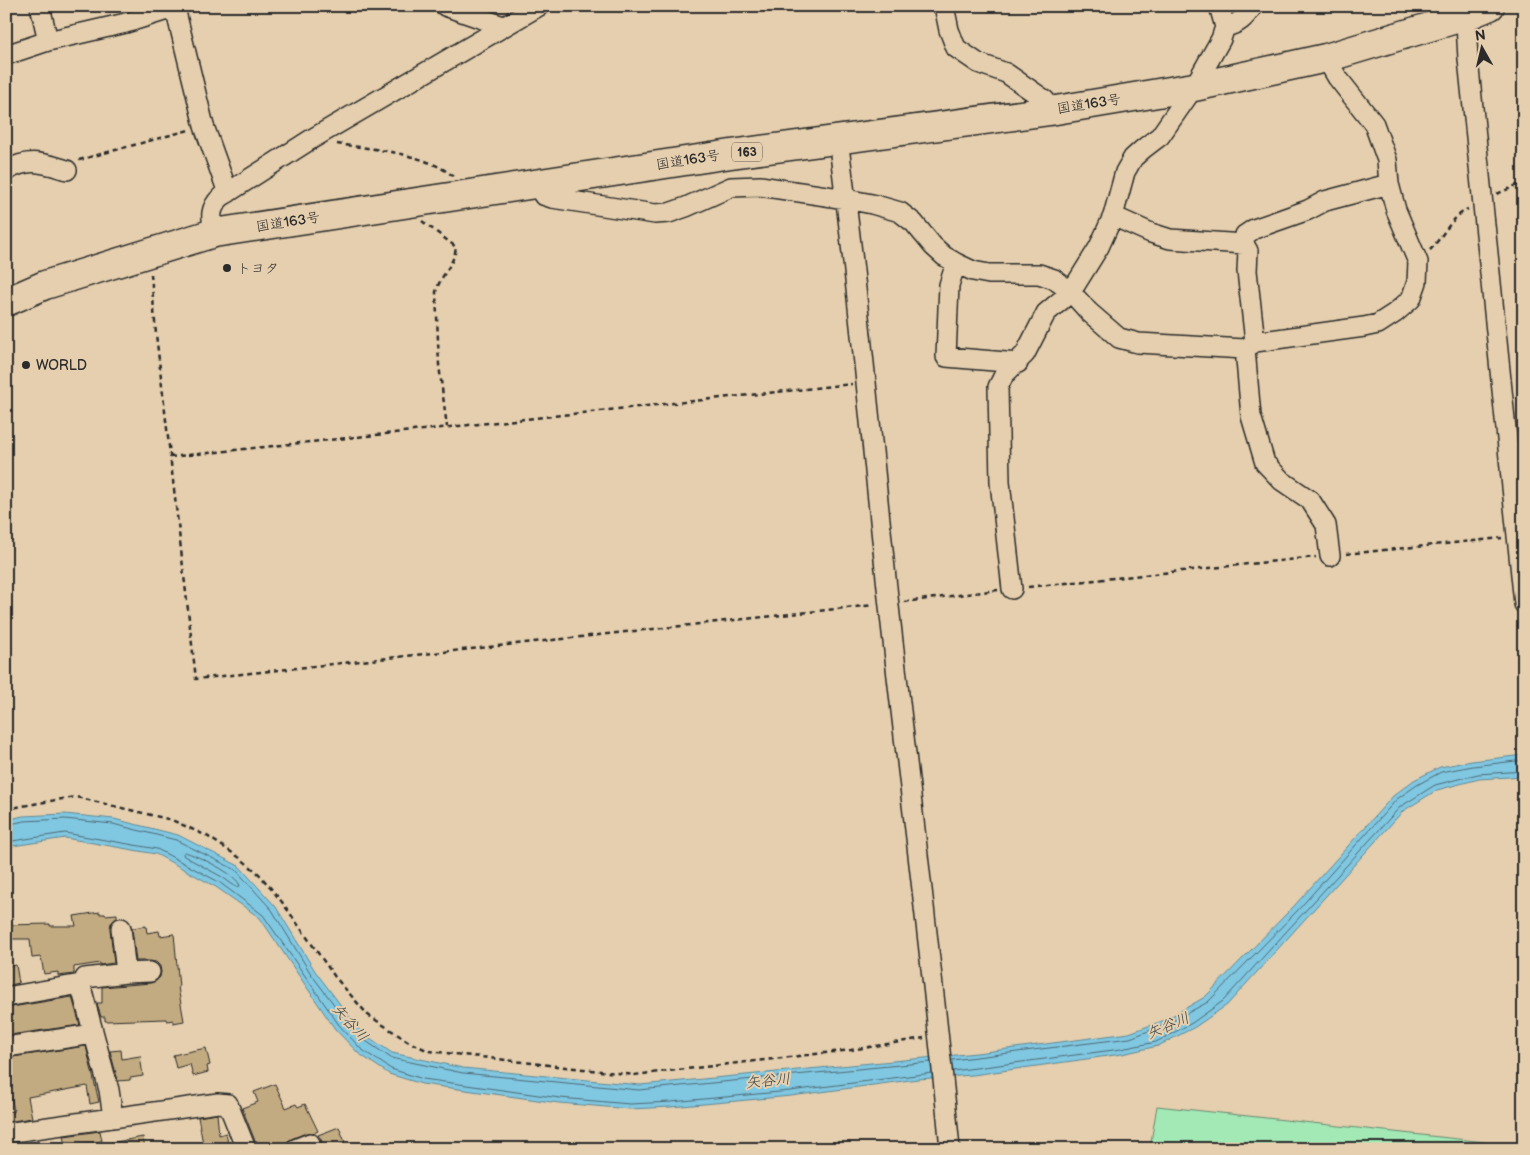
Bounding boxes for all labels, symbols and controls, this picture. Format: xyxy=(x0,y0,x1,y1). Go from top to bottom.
north arrow xyxy=(1458,22,1508,72)
text: N xyxy=(1474,26,1487,45)
street label: 国道163号 xyxy=(1056,91,1122,117)
road number: 163 xyxy=(732,142,762,162)
street label: 国道163号 xyxy=(655,147,721,173)
street label: 国道163号 xyxy=(255,209,321,235)
place label: トヨタ xyxy=(237,260,279,277)
marker: トヨタ xyxy=(221,262,233,274)
place label: WORLD xyxy=(36,357,87,374)
marker: WORLD xyxy=(20,359,32,371)
water label: 矢谷川 xyxy=(328,1000,372,1046)
water label: 矢谷川 xyxy=(1144,1008,1192,1044)
water label: 矢谷川 xyxy=(745,1069,791,1093)

